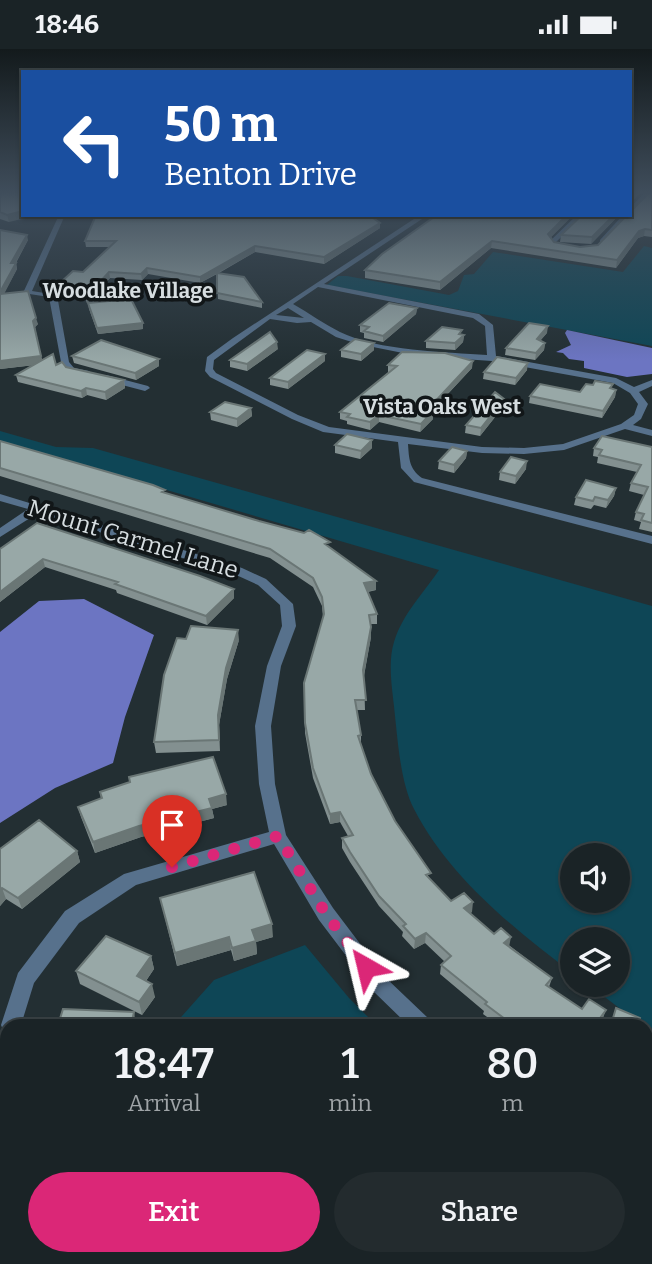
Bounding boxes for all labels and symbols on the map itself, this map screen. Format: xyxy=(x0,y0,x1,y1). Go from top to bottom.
district label: Woodlake Village xyxy=(43,278,214,304)
district label: Vista Oaks West xyxy=(363,394,522,420)
street label: Mount Carmel Lane xyxy=(24,494,242,584)
pin xyxy=(142,795,202,867)
position arrow xyxy=(329,930,403,1004)

